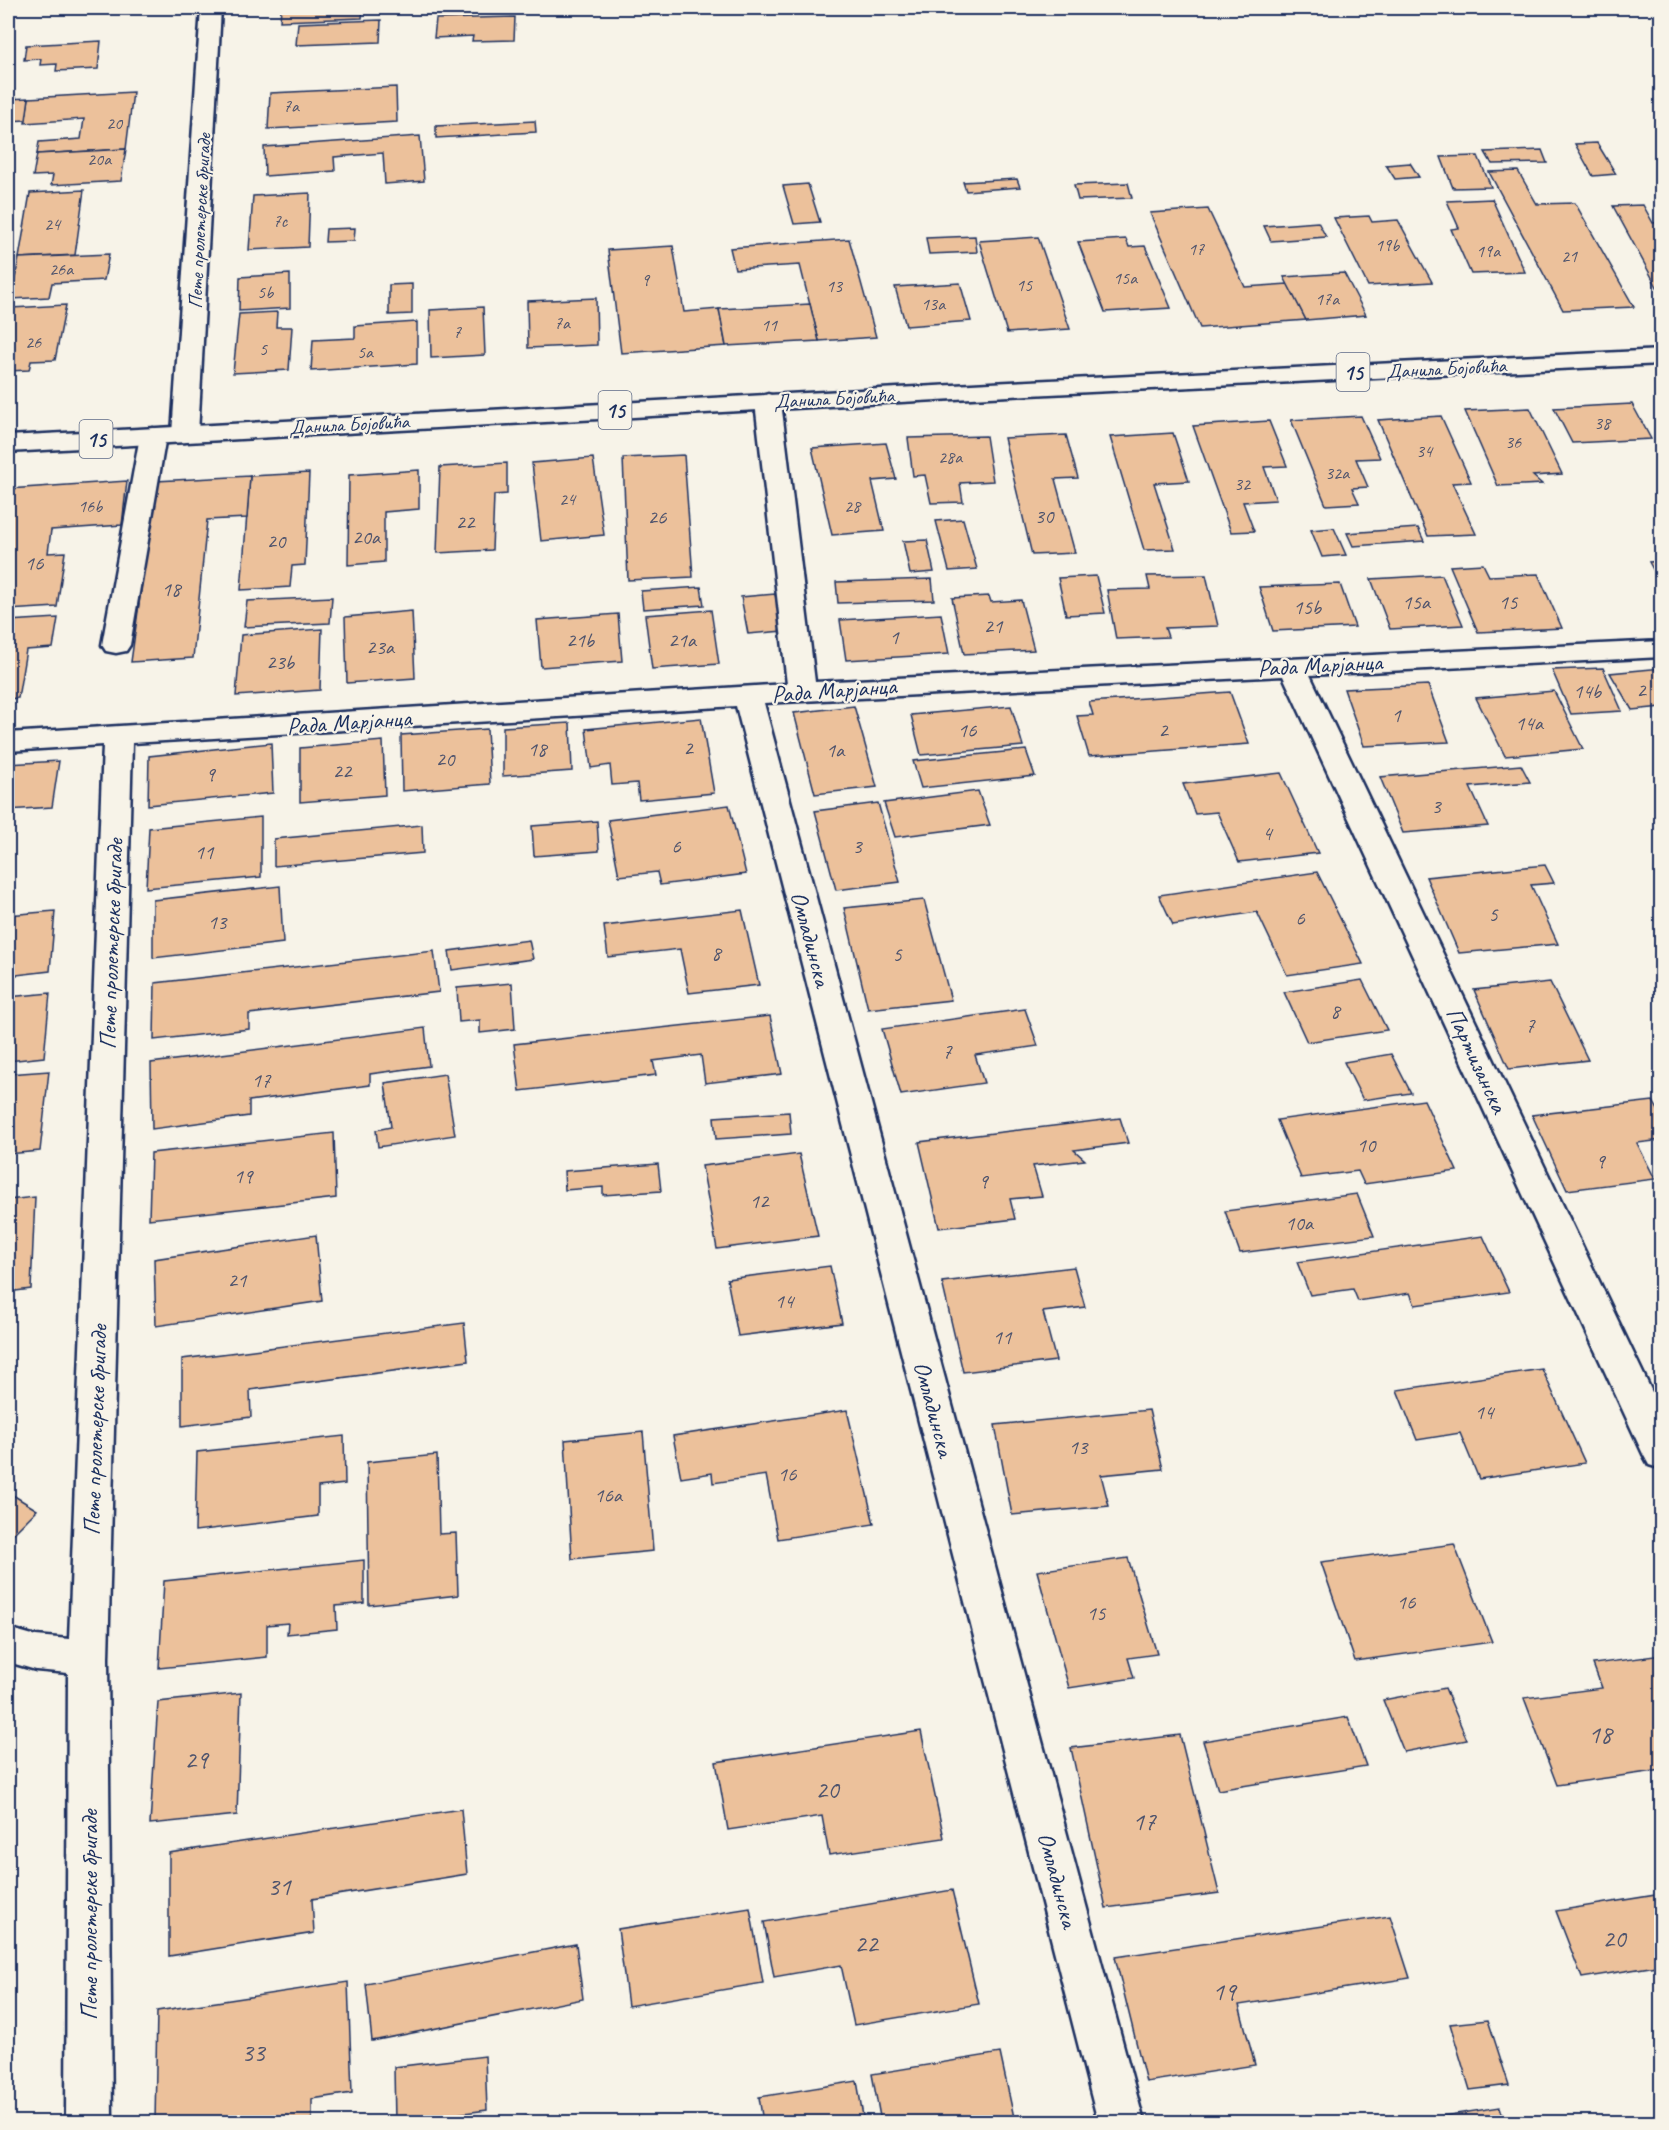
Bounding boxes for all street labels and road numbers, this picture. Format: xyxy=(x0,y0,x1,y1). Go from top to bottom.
street label: Пете пролетерске бригаде xyxy=(182,131,217,309)
road number: 15 xyxy=(1336,353,1370,391)
street label: Данила Бојовића xyxy=(1385,353,1508,384)
street label: Данила Бојовића xyxy=(773,383,896,414)
road number: 15 xyxy=(598,391,632,429)
street label: Данила Бојовића xyxy=(288,409,411,440)
road number: 15 xyxy=(80,420,112,458)
street label: Рада Марјанца xyxy=(1257,647,1384,683)
street label: Рада Марјанца xyxy=(771,671,899,709)
street label: Рада Марјанца xyxy=(286,703,414,741)
street label: Пете пролетерске бригаде xyxy=(92,836,130,1050)
street label: Омладинска xyxy=(784,888,839,992)
street label: Партизанска xyxy=(1439,1002,1515,1119)
street label: Пете пролетерске бригаде xyxy=(76,1322,114,1536)
street label: Омладинска xyxy=(907,1358,962,1462)
street label: Пете пролетерске бригаде xyxy=(74,1808,104,2020)
street label: Омладинска xyxy=(1031,1829,1086,1933)

